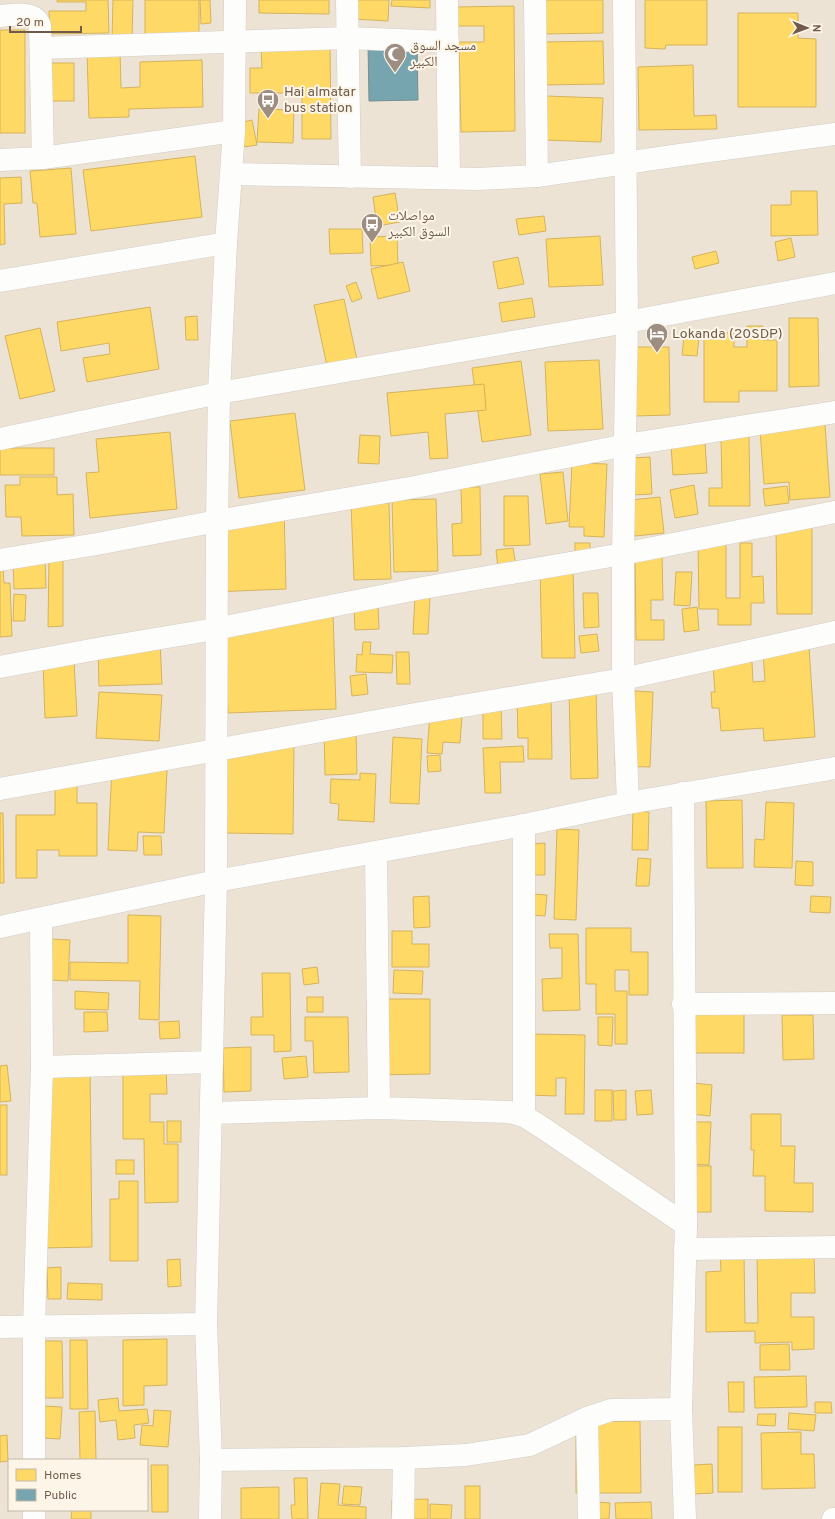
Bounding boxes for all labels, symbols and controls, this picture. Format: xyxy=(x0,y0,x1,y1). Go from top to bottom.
scale bar xyxy=(10,8,81,34)
north arrow xyxy=(787,8,827,48)
text: 20 m xyxy=(16,15,44,31)
text: N xyxy=(809,24,823,32)
place label: مسجد السوق الكبير xyxy=(409,38,476,71)
mosque icon: مسجد السوق الكبير xyxy=(382,41,408,74)
place label: Hai almatar bus station xyxy=(284,84,356,117)
bus stop icon: Hai almatar bus station xyxy=(255,87,281,120)
place label: مواصلات السوق الكبير xyxy=(387,208,450,241)
bus stop icon: مواصلات السوق الكبير xyxy=(359,211,385,244)
hotel icon: Lokanda (20SDP) xyxy=(644,321,670,354)
place label: Lokanda (20SDP) xyxy=(672,326,782,343)
legend xyxy=(8,1459,148,1511)
text: Homes xyxy=(44,1468,81,1484)
text: Public xyxy=(44,1488,77,1504)

